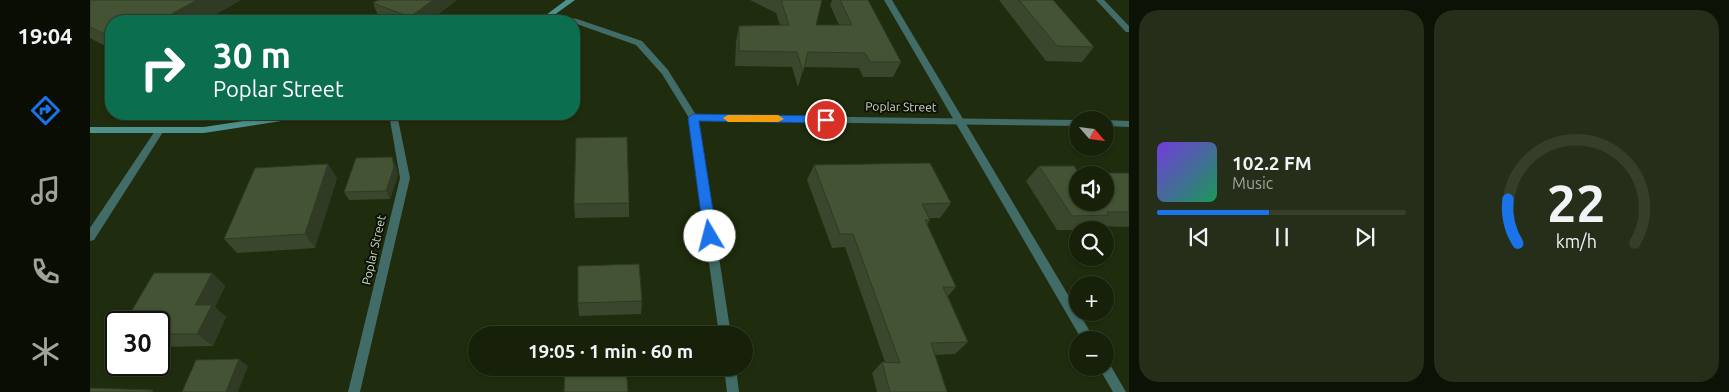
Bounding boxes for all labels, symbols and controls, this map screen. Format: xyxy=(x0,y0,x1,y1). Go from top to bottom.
text: 19:04 xyxy=(17,23,73,48)
icon: right xyxy=(130,35,195,100)
text: 30 m xyxy=(213,35,291,75)
text: Poplar Street xyxy=(213,76,344,101)
icon: directions xyxy=(28,93,63,128)
pin xyxy=(805,99,847,141)
street label: Poplar Street xyxy=(865,99,937,114)
icon: arrive xyxy=(812,106,840,134)
north arrow xyxy=(1069,111,1114,156)
map controls xyxy=(1069,111,1114,376)
text: 102.2 FM xyxy=(1232,152,1312,174)
button: sound xyxy=(1069,166,1114,211)
icon: music xyxy=(28,173,63,208)
text: Music xyxy=(1232,174,1273,192)
text: 22 xyxy=(1547,174,1606,232)
position arrow xyxy=(683,209,735,261)
street label: Poplar Street xyxy=(359,213,388,286)
button: search xyxy=(1069,221,1114,266)
icon: previous xyxy=(1185,223,1213,251)
icon: pause xyxy=(1268,223,1296,251)
icon: next xyxy=(1351,223,1379,251)
text: km/h xyxy=(1556,231,1597,251)
icon: phone xyxy=(28,254,63,289)
button: + xyxy=(1069,276,1114,321)
speed limit sign: 30 xyxy=(105,311,170,376)
button: − xyxy=(1069,331,1114,376)
icon: climate xyxy=(28,334,63,369)
text: 19:05 · 1 min · 60 m xyxy=(528,340,693,362)

